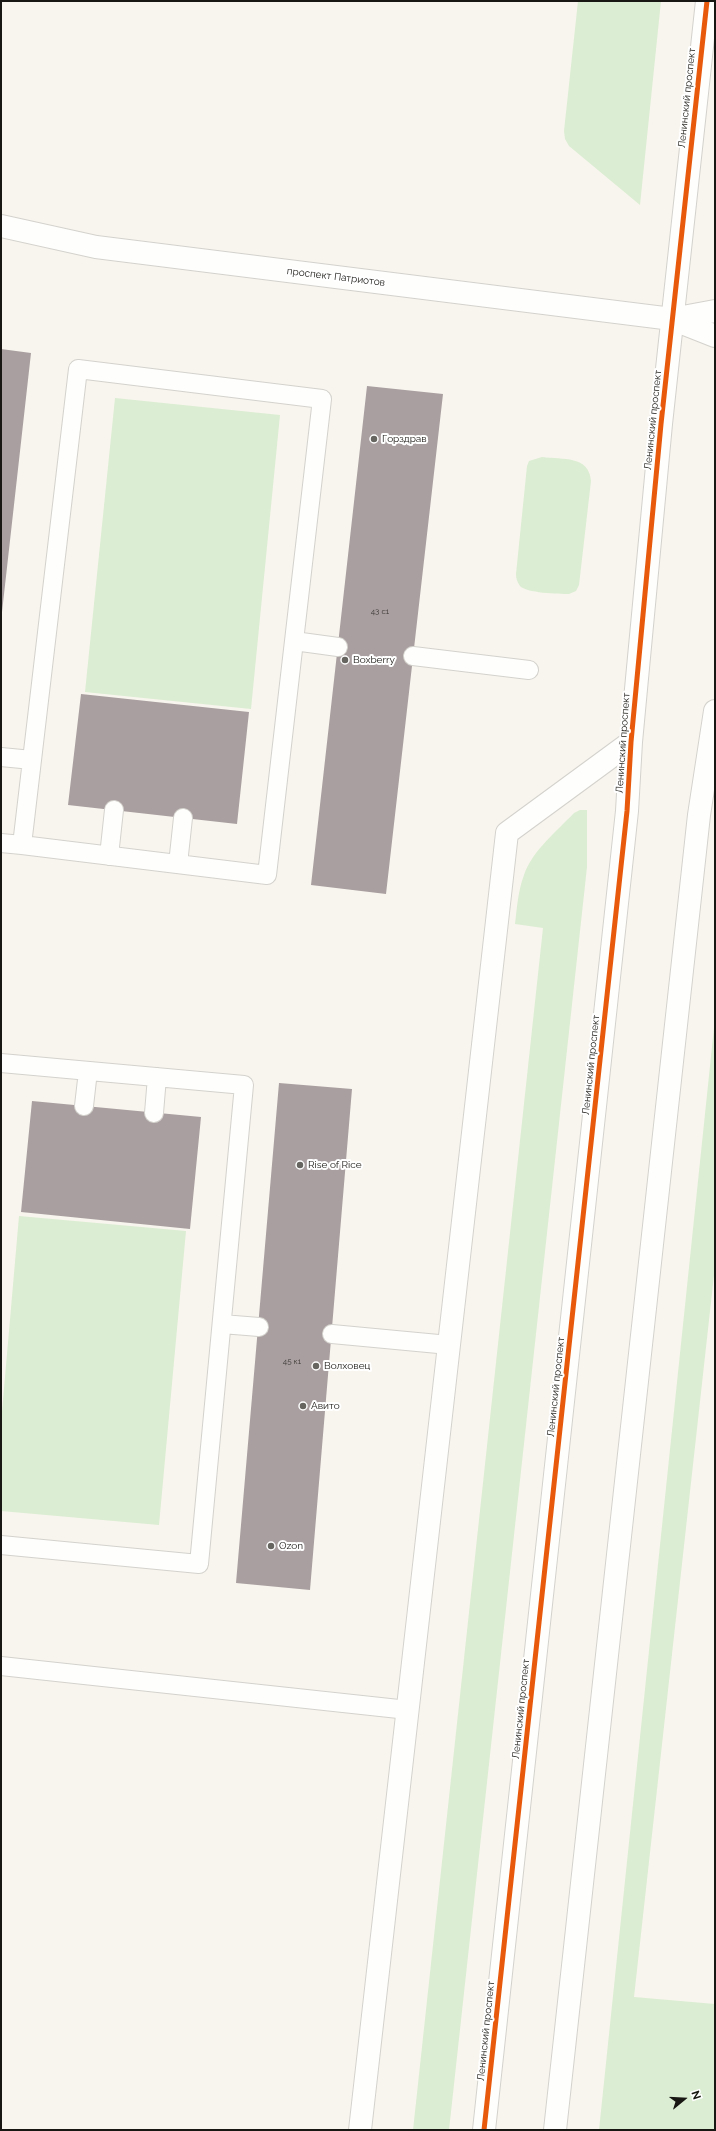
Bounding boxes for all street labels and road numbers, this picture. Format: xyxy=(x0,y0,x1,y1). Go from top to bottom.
street label: Ленинский проспект xyxy=(676,47,698,149)
street label: проспект Патриотов xyxy=(286,265,386,289)
street label: Ленинский проспект xyxy=(642,369,664,471)
street label: Ленинский проспект xyxy=(614,692,632,794)
street label: Ленинский проспект xyxy=(580,1014,602,1116)
street label: Ленинский проспект xyxy=(545,1336,567,1438)
street label: Ленинский проспект xyxy=(510,1658,532,1760)
street label: Ленинский проспект xyxy=(475,1980,497,2082)

